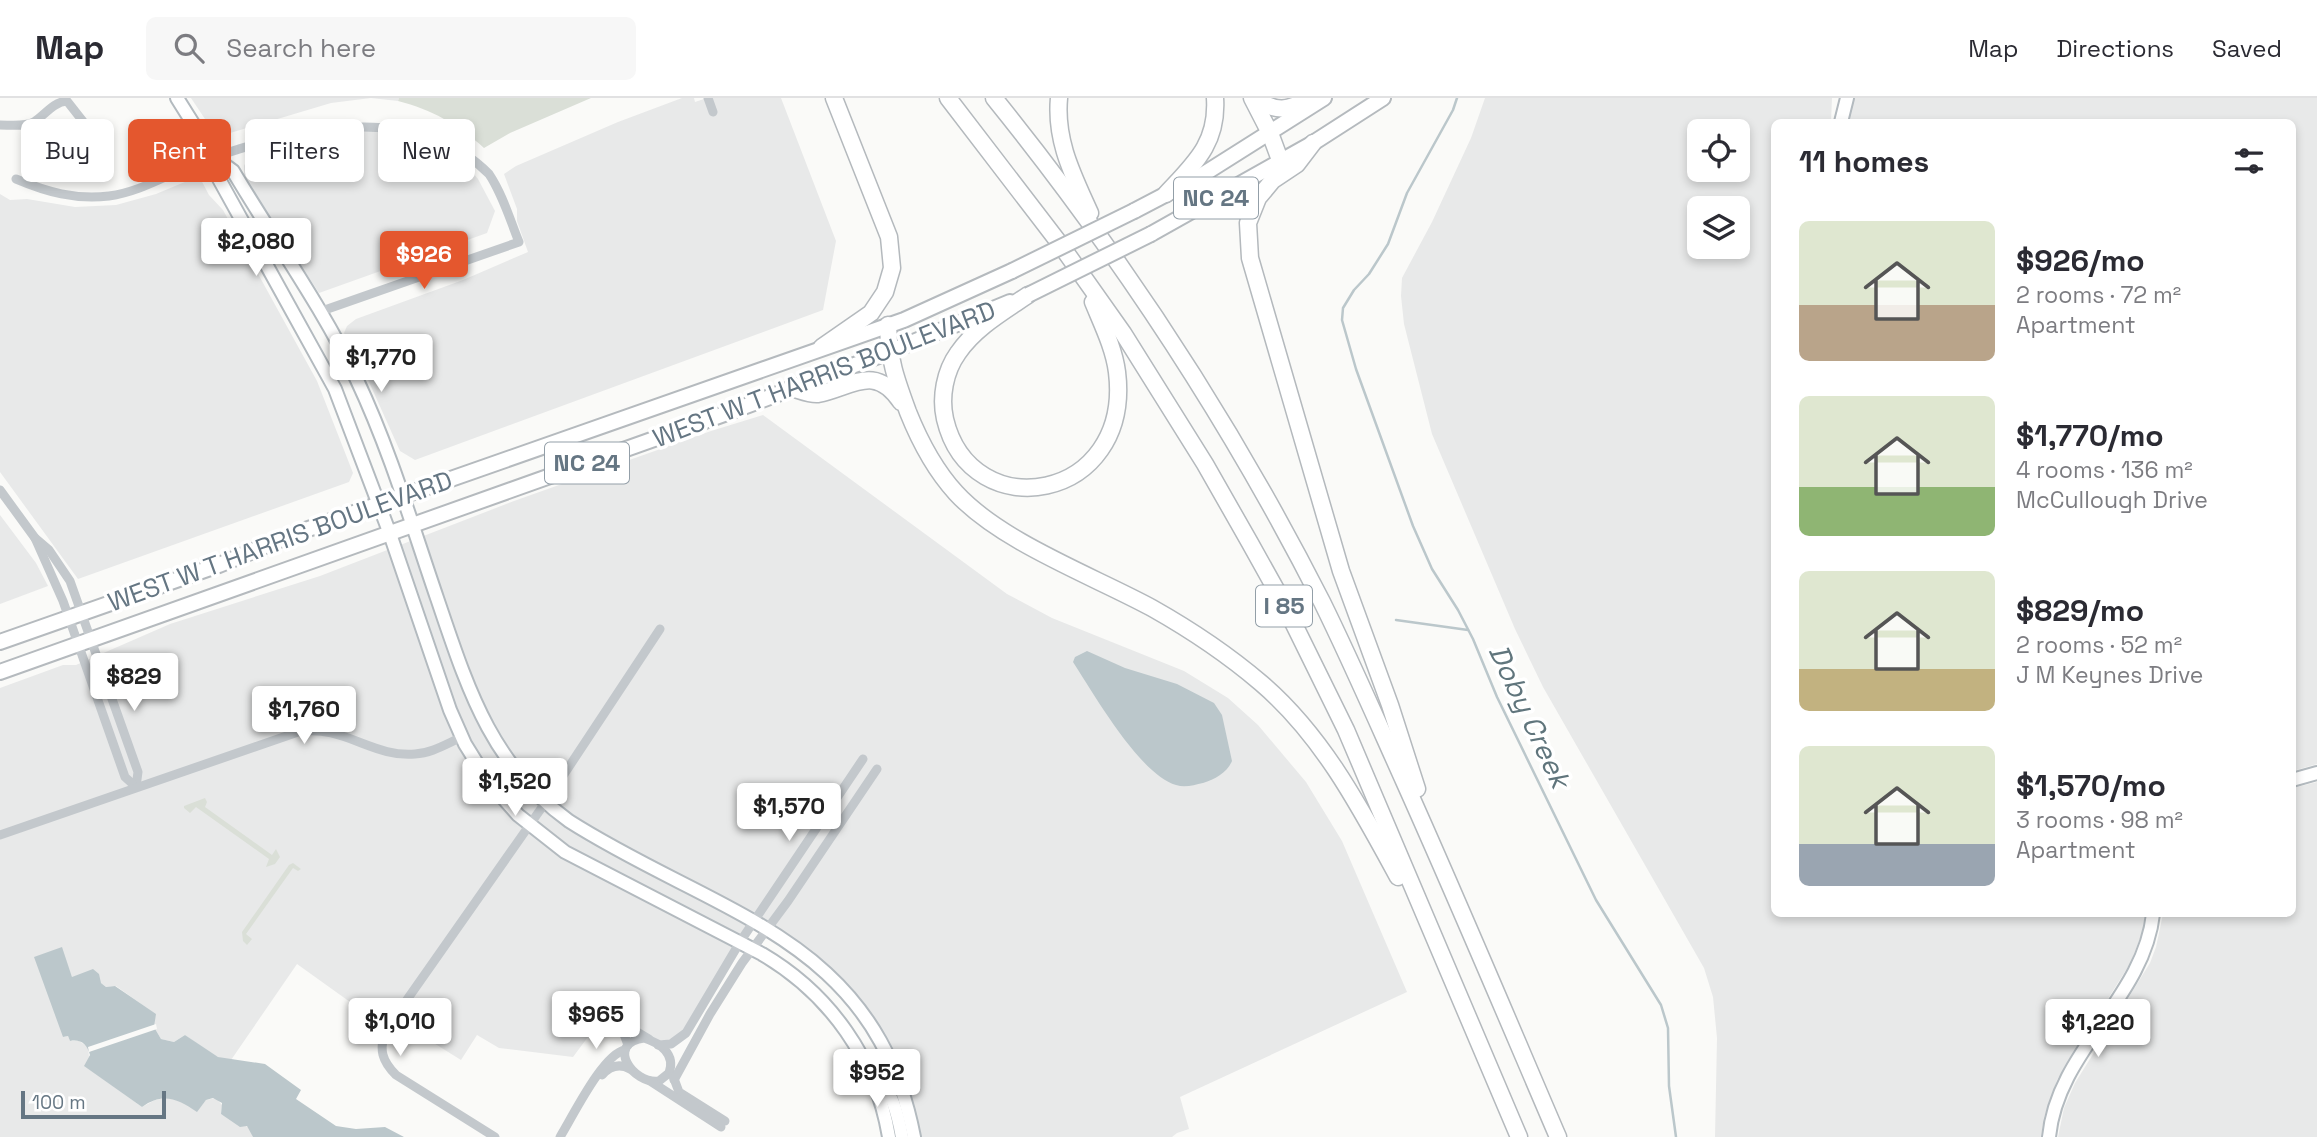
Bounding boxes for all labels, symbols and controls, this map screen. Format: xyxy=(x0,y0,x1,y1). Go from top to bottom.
search box xyxy=(146,17,636,80)
text: Map xyxy=(35,27,104,69)
icon: search xyxy=(170,29,208,67)
text: Search here xyxy=(226,31,376,65)
text: Map xyxy=(1968,33,2018,64)
text: Directions xyxy=(2056,33,2174,64)
text: Saved xyxy=(2212,33,2282,64)
chip: Buy xyxy=(21,119,114,182)
chip: Rent xyxy=(128,119,231,182)
chip: Filters xyxy=(245,119,364,182)
chip: New xyxy=(378,119,475,182)
map controls xyxy=(1687,119,1750,259)
button: locate xyxy=(1687,119,1750,182)
text: 11 homes xyxy=(1799,142,1929,181)
icon: filters xyxy=(2230,142,2268,180)
road number: NC 24 xyxy=(1174,178,1258,218)
button: layers xyxy=(1687,196,1750,259)
pin: $2,080 xyxy=(199,218,313,278)
text: $2,080 xyxy=(217,226,295,256)
pin: $926 xyxy=(383,232,465,291)
text: $926 xyxy=(396,239,452,269)
text: $926/mo xyxy=(2016,241,2145,280)
icon: home xyxy=(1855,249,1939,333)
text: 2 rooms · 72 m² xyxy=(2016,280,2181,310)
street label: WEST W T HARRIS BOULEVARD xyxy=(648,293,1000,455)
text: Apartment xyxy=(2016,310,2136,340)
pin: $1,770 xyxy=(324,334,438,394)
text: $1,770 xyxy=(346,342,416,372)
text: $1,770/mo xyxy=(2016,416,2164,455)
icon: home xyxy=(1855,424,1939,508)
road number: NC 24 xyxy=(545,442,629,484)
text: 4 rooms · 136 m² xyxy=(2016,455,2193,485)
street label: WEST W T HARRIS BOULEVARD xyxy=(103,463,457,619)
text: McCullough Drive xyxy=(2016,485,2208,515)
road number: I 85 xyxy=(1256,586,1312,626)
text: $829/mo xyxy=(2016,591,2144,630)
icon: home xyxy=(1855,599,1939,683)
text: 2 rooms · 52 m² xyxy=(2016,630,2182,660)
water label: Doby Creek xyxy=(1481,638,1580,796)
pin: $829 xyxy=(93,654,175,713)
text: J M Keynes Drive xyxy=(2016,660,2203,690)
text: $829 xyxy=(106,661,162,691)
pin: $1,760 xyxy=(247,686,361,746)
text: $1,760 xyxy=(268,694,340,724)
pin: $1,520 xyxy=(458,758,572,818)
text: $1,520 xyxy=(478,766,552,796)
text: $1,570/mo xyxy=(2016,766,2166,805)
icon: home xyxy=(1855,774,1939,858)
pin: $1,570 xyxy=(732,784,846,843)
text: $1,570 xyxy=(753,791,825,821)
text: 3 rooms · 98 m² xyxy=(2016,805,2183,835)
text: Apartment xyxy=(2016,835,2136,865)
pin: $965 xyxy=(555,992,637,1051)
pin: $1,010 xyxy=(343,998,457,1058)
text: $965 xyxy=(568,999,624,1029)
pin: $1,220 xyxy=(2041,1000,2155,1059)
text: $1,010 xyxy=(364,1006,436,1036)
text: $1,220 xyxy=(2061,1007,2135,1037)
pin: $952 xyxy=(836,1049,918,1109)
text: $952 xyxy=(849,1057,905,1087)
scale bar xyxy=(21,1088,166,1120)
text: 100 m xyxy=(32,1090,86,1115)

